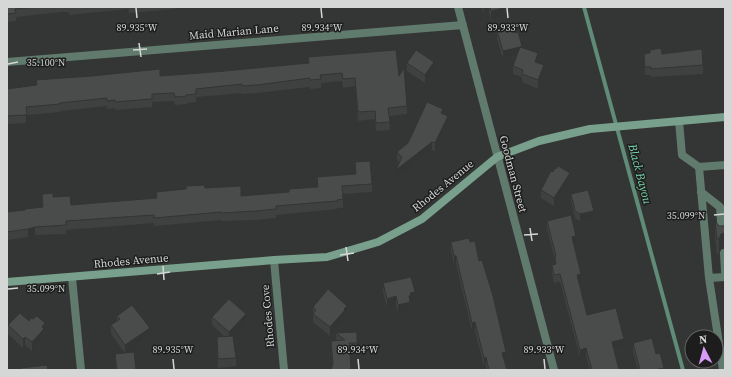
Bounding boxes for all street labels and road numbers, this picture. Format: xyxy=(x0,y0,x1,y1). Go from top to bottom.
street label: Maid Marian Lane xyxy=(189,21,280,43)
street label: Goodman Street xyxy=(496,134,531,214)
street label: Rhodes Avenue xyxy=(409,156,477,215)
street label: Rhodes Avenue xyxy=(93,250,169,272)
street label: Rhodes Cove xyxy=(258,284,278,348)

